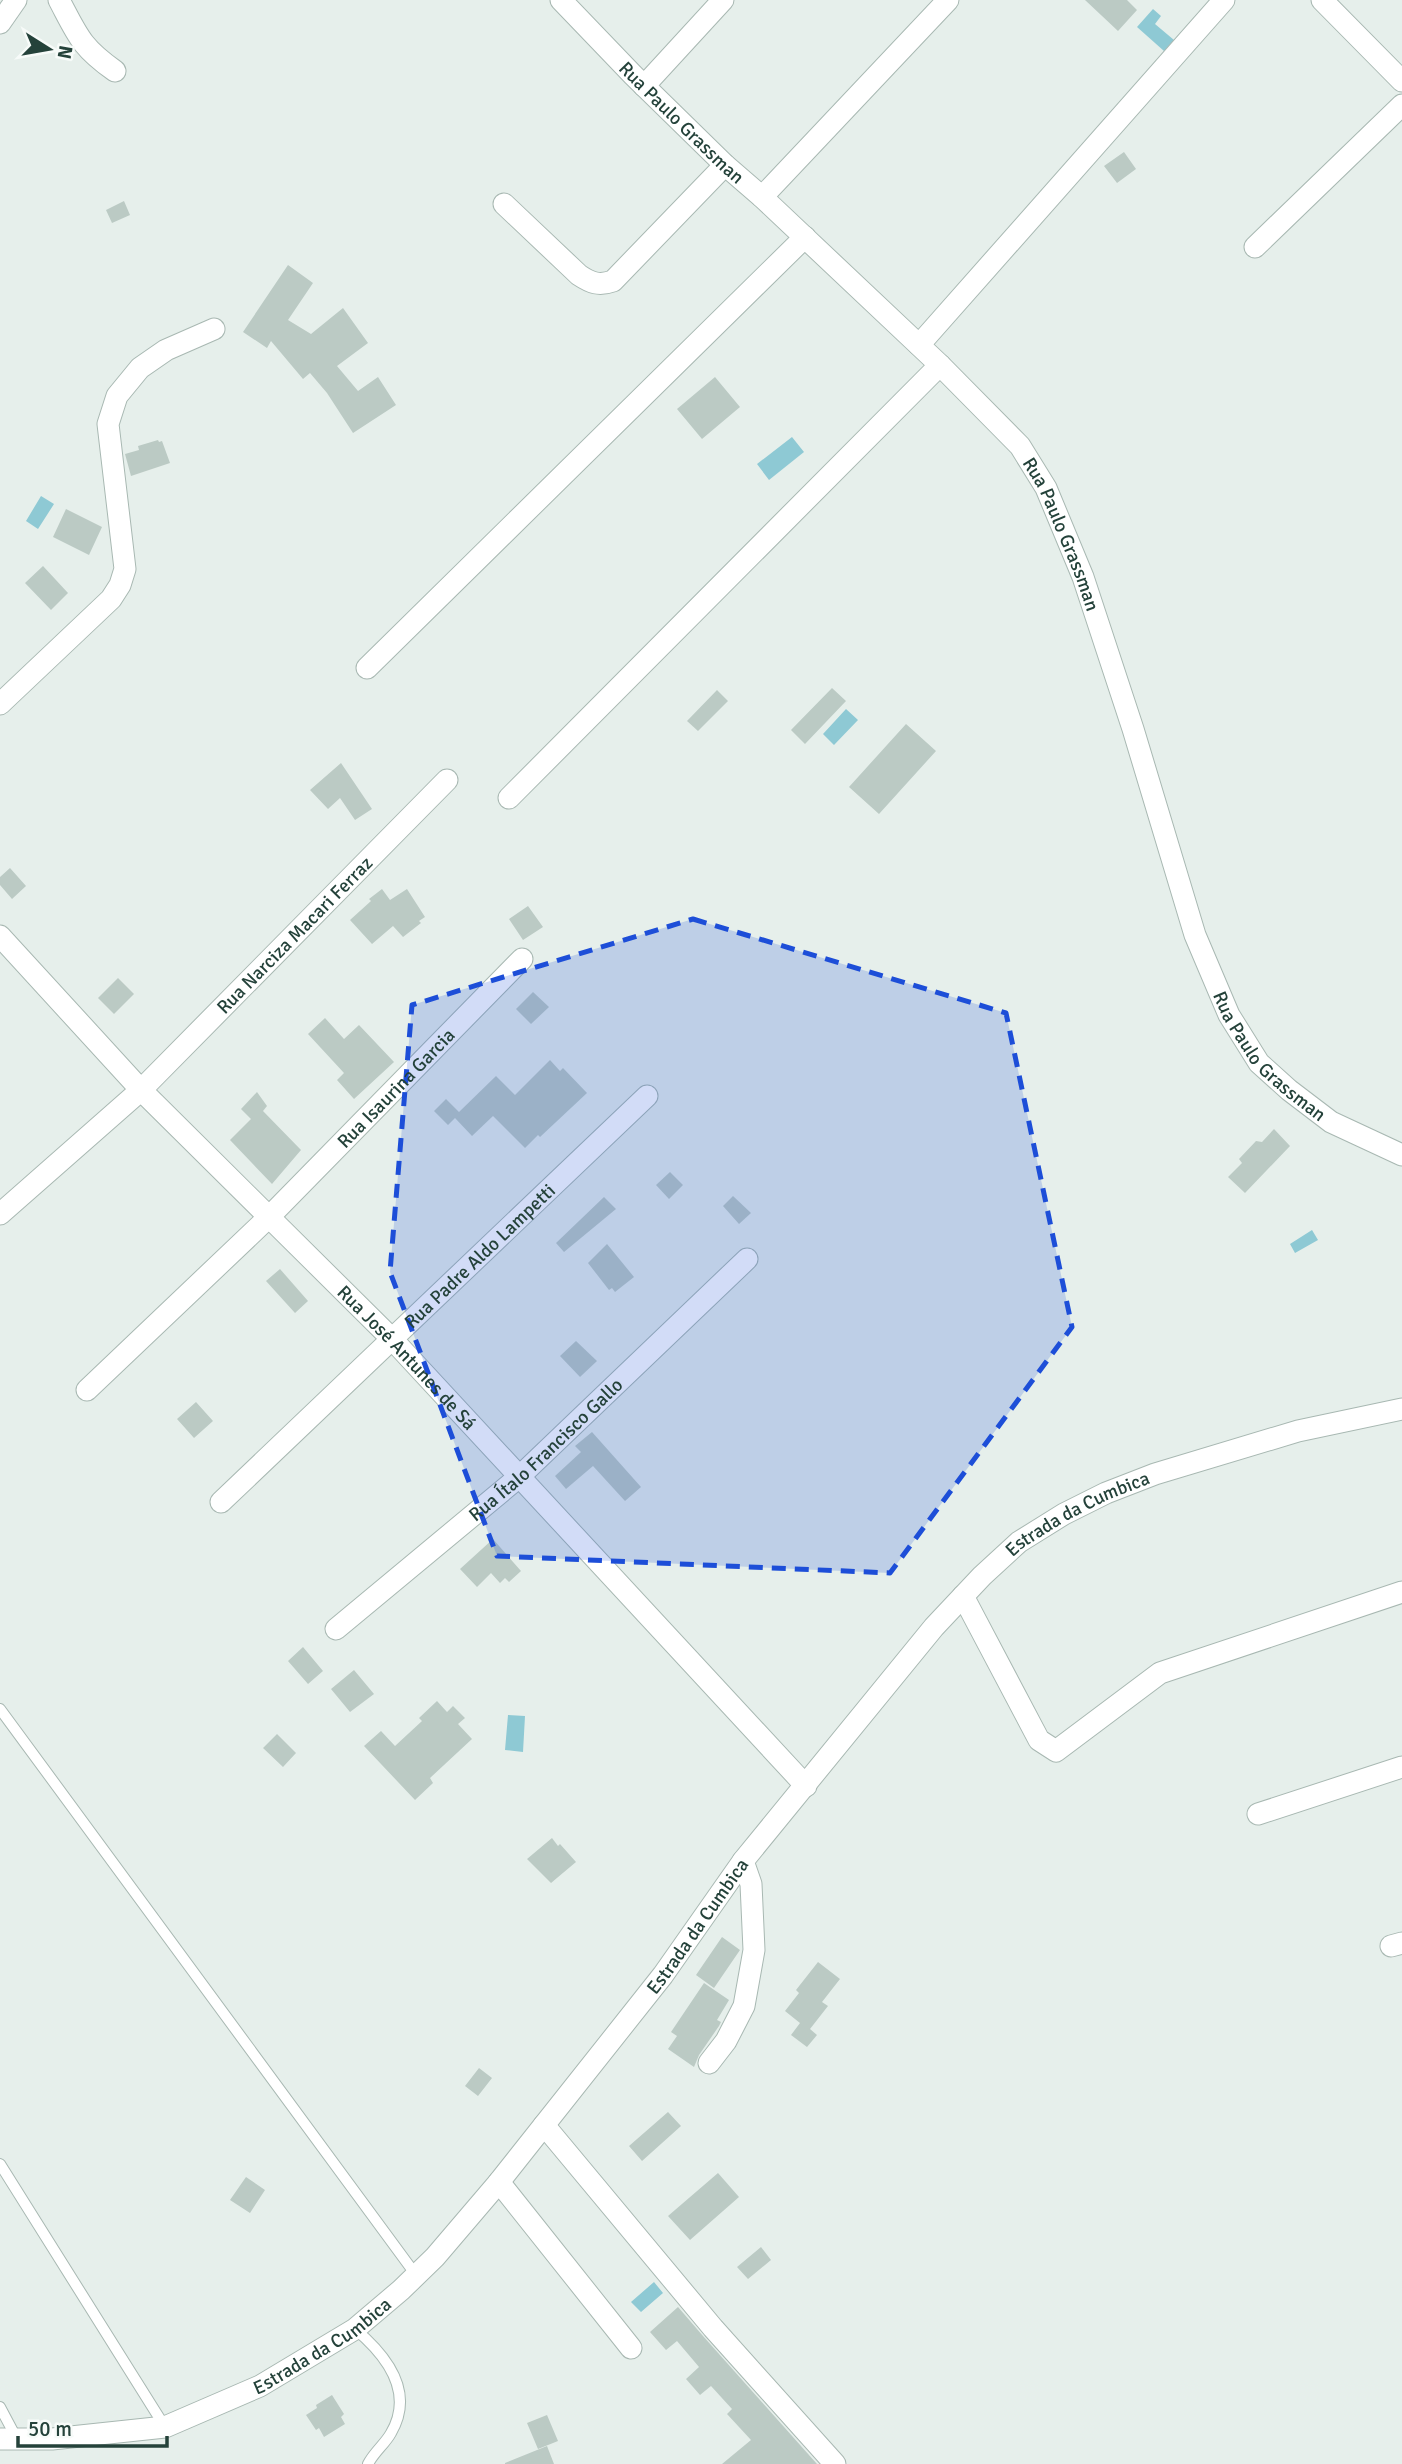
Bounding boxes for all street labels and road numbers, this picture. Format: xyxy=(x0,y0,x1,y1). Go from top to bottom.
street label: Rua Paulo Grassman xyxy=(613,57,749,189)
street label: Rua Paulo Grassman xyxy=(1017,453,1104,614)
street label: Rua Narciza Macari Ferraz xyxy=(212,851,378,1019)
street label: Rua Paulo Grassman xyxy=(1207,988,1331,1127)
street label: Rua Isaurina Garcia xyxy=(332,1024,460,1153)
street label: Rua Padre Aldo Lampetti xyxy=(400,1179,561,1334)
street label: Rua José Antunes de Sá xyxy=(332,1281,481,1435)
street label: Rua Ítalo Francisco Gallo xyxy=(464,1373,628,1527)
street label: Estrada da Cumbica xyxy=(1000,1466,1153,1562)
street label: Estrada da Cumbica xyxy=(642,1854,754,1999)
street label: Estrada da Cumbica xyxy=(250,2293,397,2400)

